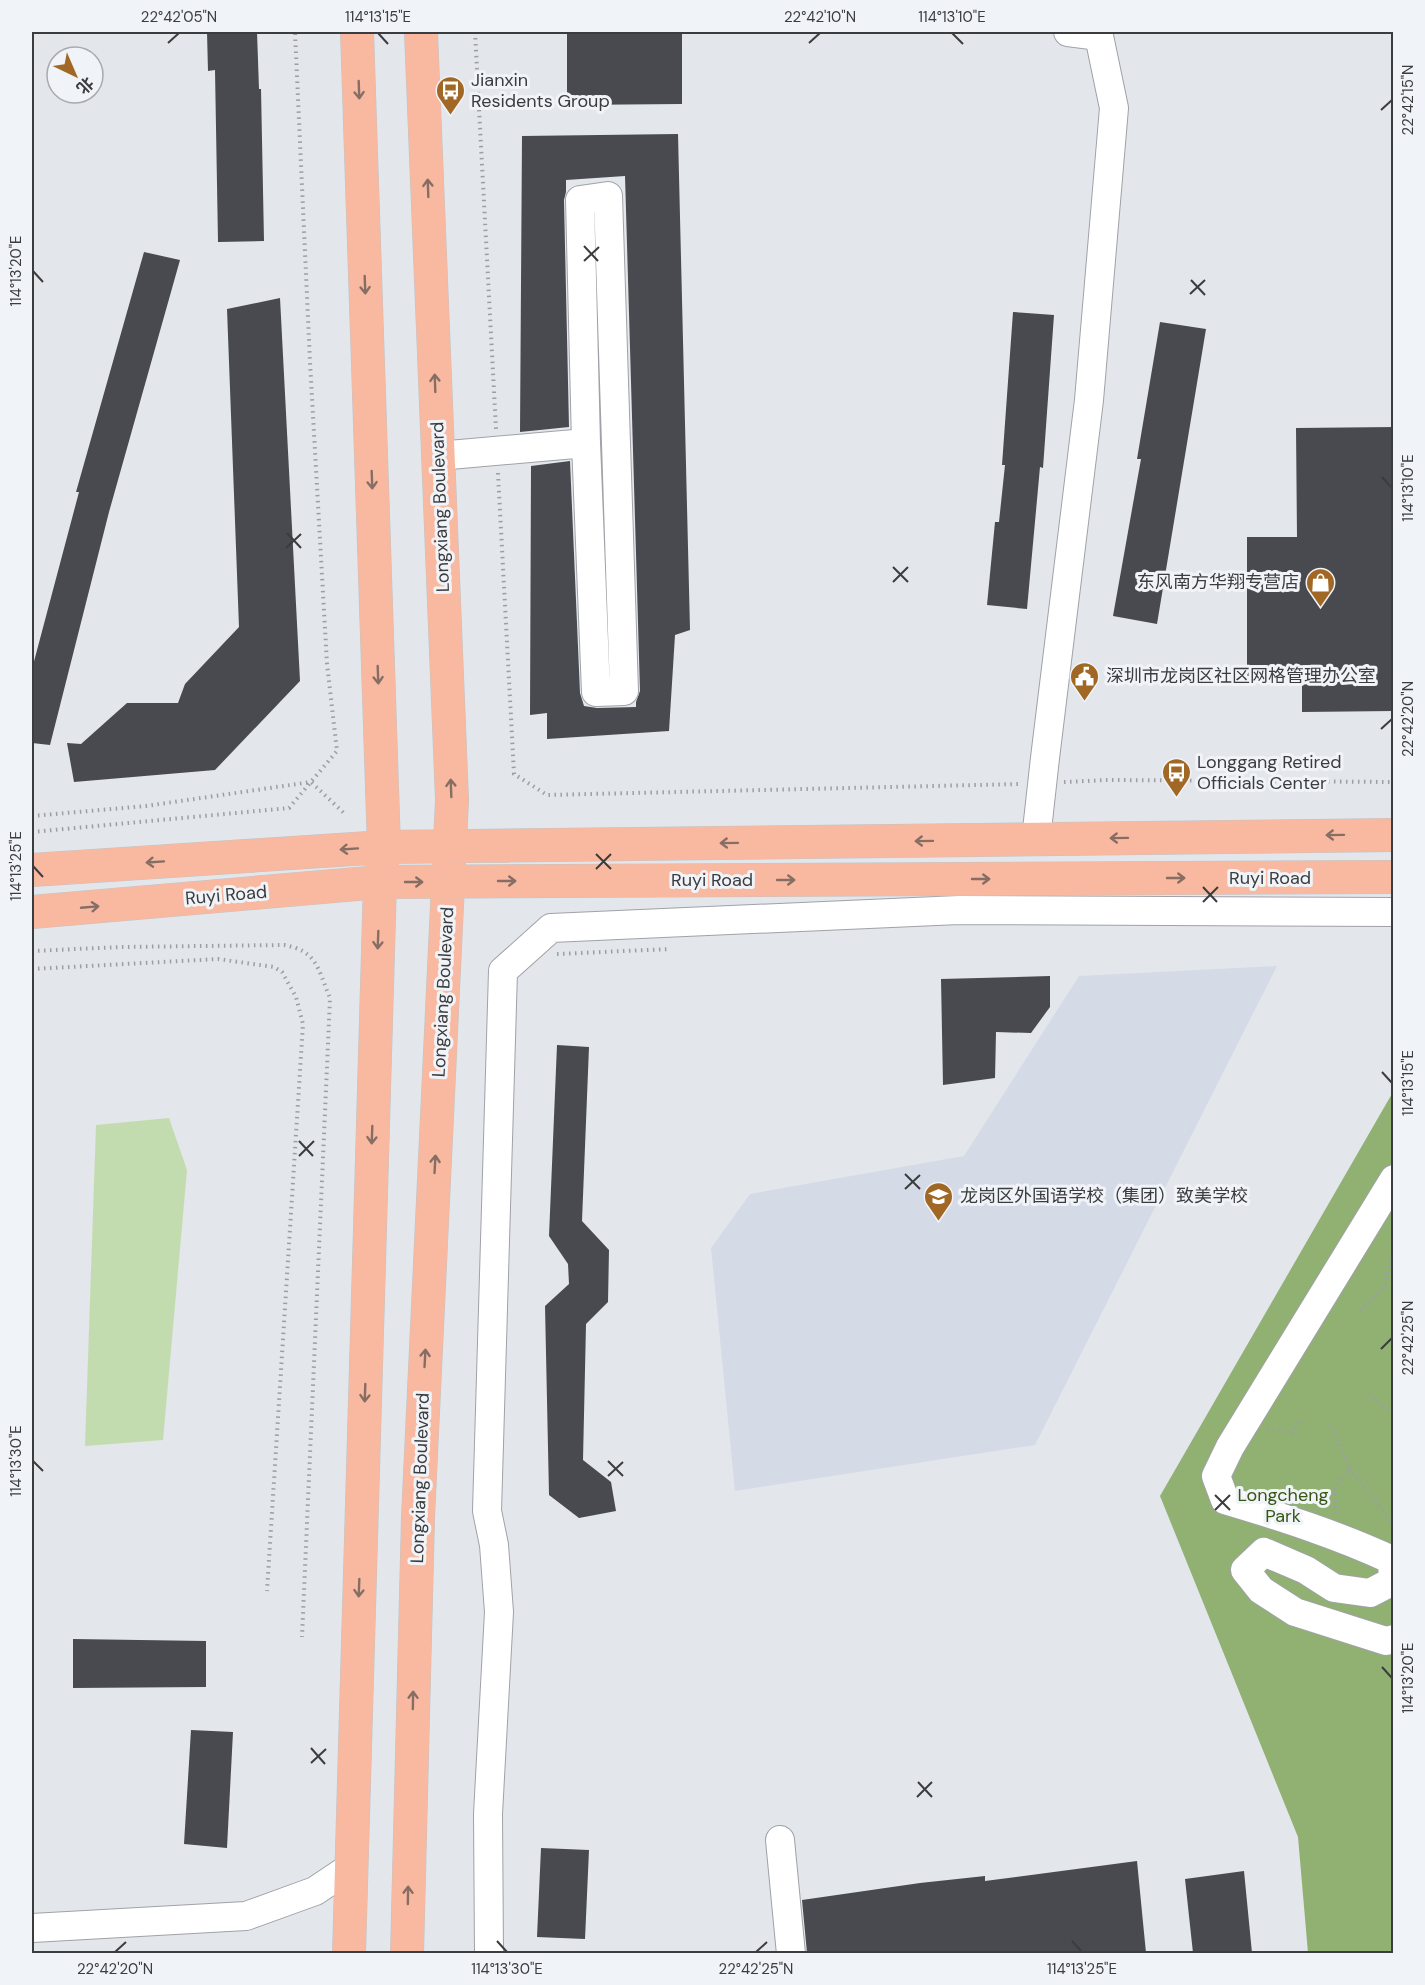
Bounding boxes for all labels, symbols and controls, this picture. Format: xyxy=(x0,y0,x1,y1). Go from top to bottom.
text: 22°42'05"N xyxy=(141,7,217,27)
text: 114°13'15"E xyxy=(345,7,411,27)
text: 22°42'10"N xyxy=(784,7,856,27)
text: 114°13'10"E xyxy=(918,7,986,27)
north arrow xyxy=(45,45,105,105)
text: 22°42'15"N xyxy=(1398,65,1418,135)
place label: Jianxin Residents Group xyxy=(471,68,610,113)
text: 北 xyxy=(72,72,98,99)
bus stop icon: Jianxin Residents Group xyxy=(434,74,466,116)
one-way arrow xyxy=(353,79,364,99)
one-way arrow xyxy=(422,179,433,199)
text: 114°13'20"E xyxy=(6,235,26,307)
one-way arrow xyxy=(360,274,371,294)
one-way arrow xyxy=(430,374,441,394)
street label: Longxiang Boulevard xyxy=(425,421,455,593)
text: 114°13'10"E xyxy=(1398,454,1418,522)
one-way arrow xyxy=(366,469,377,489)
shop icon: 东风南方华翔专营店 xyxy=(1304,566,1336,608)
place label: 东风南方华翔专营店 xyxy=(1137,570,1299,594)
public building icon: 深圳市龙岗区社区网格管理办公室 xyxy=(1069,660,1101,702)
one-way arrow xyxy=(373,664,384,684)
place label: 深圳市龙岗区社区网格管理办公室 xyxy=(1106,664,1376,688)
text: 22°42'20"N xyxy=(1398,681,1418,757)
place label: Longgang Retired Officials Center xyxy=(1197,750,1341,795)
bus stop icon: Longgang Retired Officials Center xyxy=(1160,756,1192,798)
one-way arrow xyxy=(446,778,457,798)
one-way arrow xyxy=(1326,830,1346,841)
text: 114°13'25"E xyxy=(6,831,26,901)
one-way arrow xyxy=(1110,832,1130,844)
one-way arrow xyxy=(915,835,935,847)
one-way arrow xyxy=(720,837,740,849)
one-way arrow xyxy=(340,844,360,855)
one-way arrow xyxy=(145,856,165,867)
street label: Ruyi Road xyxy=(1229,866,1311,890)
street label: Ruyi Road xyxy=(671,868,753,892)
one-way arrow xyxy=(1165,872,1185,884)
one-way arrow xyxy=(970,873,990,885)
one-way arrow xyxy=(775,874,795,886)
one-way arrow xyxy=(496,875,516,887)
one-way arrow xyxy=(403,876,423,888)
street label: Ruyi Road xyxy=(184,879,268,911)
one-way arrow xyxy=(79,901,99,912)
street label: Longxiang Boulevard xyxy=(427,906,459,1078)
one-way arrow xyxy=(372,930,384,950)
text: 114°13'15"E xyxy=(1398,1050,1418,1116)
one-way arrow xyxy=(367,1125,378,1145)
one-way arrow xyxy=(429,1154,440,1174)
school or university icon: 龙岗区外国语学校（集团）致美学校 xyxy=(923,1180,955,1222)
place label: 龙岗区外国语学校（集团）致美学校 xyxy=(960,1184,1248,1208)
text: 22°42'25"N xyxy=(1398,1301,1418,1375)
one-way arrow xyxy=(420,1349,431,1369)
one-way arrow xyxy=(359,1383,371,1403)
street label: Longxiang Boulevard xyxy=(405,1392,435,1564)
text: 114°13'30"E xyxy=(6,1425,26,1497)
park label: Longcheng Park xyxy=(1237,1483,1329,1528)
one-way arrow xyxy=(354,1578,365,1598)
text: 114°13'20"E xyxy=(1398,1642,1418,1714)
one-way arrow xyxy=(407,1691,419,1711)
one-way arrow xyxy=(402,1886,414,1906)
text: 22°42'20"N xyxy=(77,1959,153,1979)
text: 114°13'30"E xyxy=(471,1959,543,1979)
text: 22°42'25"N xyxy=(719,1959,793,1979)
text: 114°13'25"E xyxy=(1047,1959,1117,1979)

